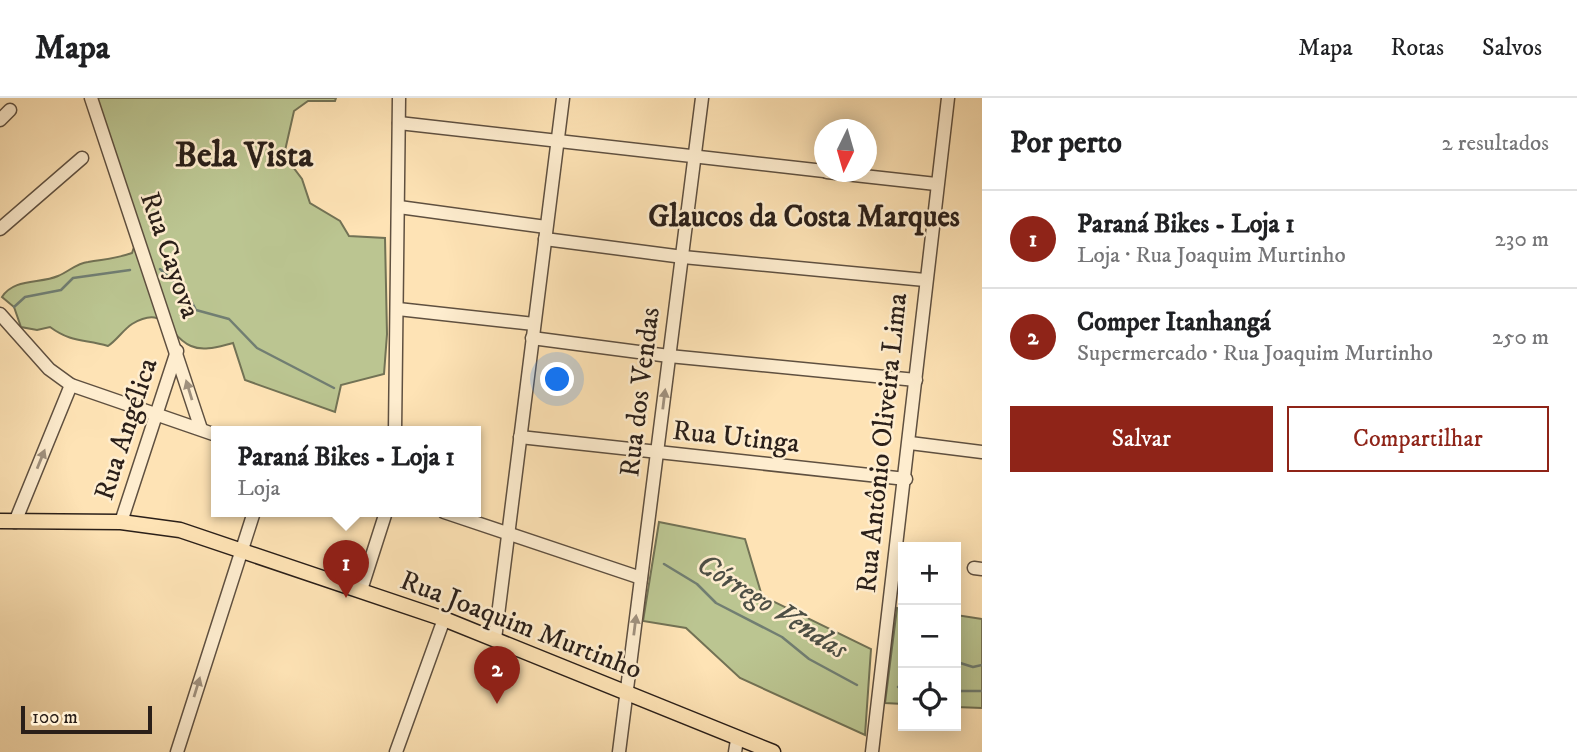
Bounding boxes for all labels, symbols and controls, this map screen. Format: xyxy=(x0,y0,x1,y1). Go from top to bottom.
text: Mapa xyxy=(35,28,110,69)
text: Mapa xyxy=(1298,33,1353,63)
text: Rotas xyxy=(1391,33,1444,63)
text: Salvos xyxy=(1482,33,1542,63)
north arrow xyxy=(814,119,877,182)
text: Por perto xyxy=(1010,125,1122,162)
text: 2 resultados xyxy=(1442,129,1549,158)
district label: Bela Vista xyxy=(175,134,314,178)
street label: Rua Cayova xyxy=(132,187,208,323)
district label: Glaucos da Costa Marques xyxy=(648,199,960,236)
text: Paraná Bikes - Loja 1 xyxy=(1077,208,1295,241)
text: 1 xyxy=(1029,225,1037,254)
text: 230 m xyxy=(1495,225,1549,254)
text: Loja · Rua Joaquim Murtinho xyxy=(1077,241,1346,270)
street label: Rua Antônio Oliveira Lima xyxy=(849,291,915,595)
street label: Rua dos Vendas xyxy=(612,305,668,479)
text: Comper Itanhangá xyxy=(1077,306,1271,339)
text: 2 xyxy=(1027,323,1039,352)
text: 250 m xyxy=(1492,323,1549,352)
text: Supermercado · Rua Joaquim Murtinho xyxy=(1077,339,1433,368)
street label: Rua Angélica xyxy=(87,353,165,504)
your location xyxy=(540,362,574,396)
one-way arrow xyxy=(183,379,193,400)
one-way arrow xyxy=(659,388,670,410)
button: Salvar xyxy=(1010,406,1273,472)
button: Compartilhar xyxy=(1287,406,1549,472)
street label: Rua Utinga xyxy=(671,413,801,461)
popup xyxy=(211,426,481,517)
text: Paraná Bikes - Loja 1 xyxy=(237,441,455,474)
one-way arrow xyxy=(35,448,46,469)
text: Loja xyxy=(237,474,280,503)
pin: 1 xyxy=(323,540,369,598)
map controls xyxy=(898,542,961,731)
button: + xyxy=(898,542,961,605)
water label: Córrego Vendas xyxy=(690,546,855,669)
street label: Rua Joaquim Murtinho xyxy=(395,563,647,687)
button: − xyxy=(898,605,961,668)
one-way arrow xyxy=(630,614,641,636)
pin: 2 xyxy=(474,646,520,704)
button: locate xyxy=(898,668,961,731)
one-way arrow xyxy=(192,676,202,697)
scale bar xyxy=(21,703,152,735)
text: 100 m xyxy=(32,706,78,729)

